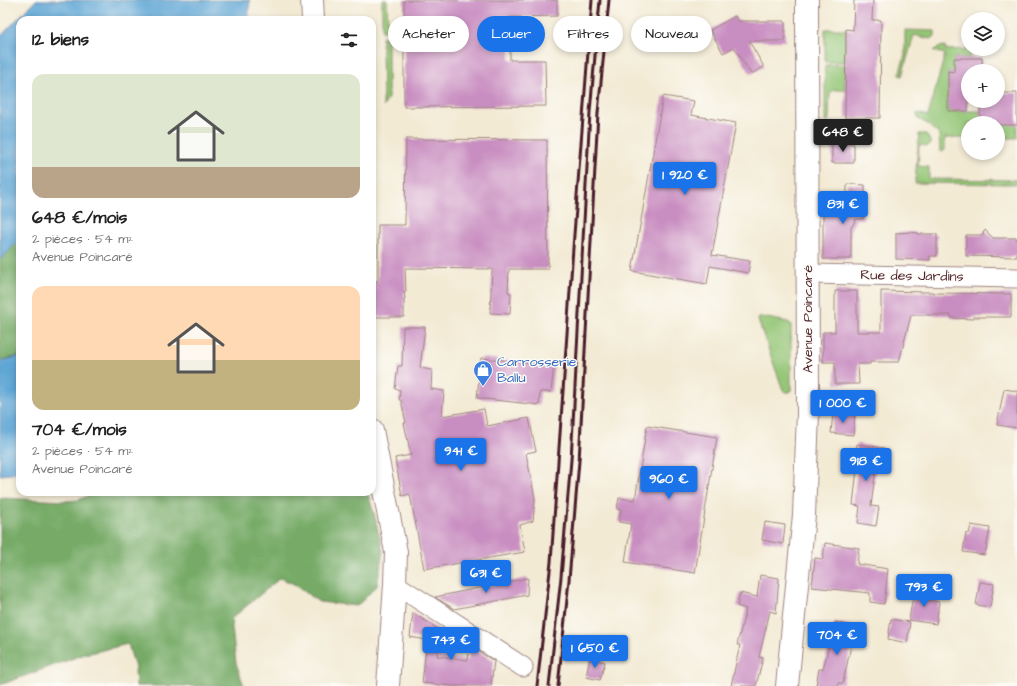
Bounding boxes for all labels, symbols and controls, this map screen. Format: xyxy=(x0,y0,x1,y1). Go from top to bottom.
map controls xyxy=(961,12,1005,160)
button: layers xyxy=(961,12,1005,56)
chip: Acheter xyxy=(388,16,469,52)
chip: Louer xyxy=(477,16,545,52)
chip: Filtres xyxy=(553,16,623,52)
chip: Nouveau xyxy=(631,16,712,52)
text: 12 biens xyxy=(32,28,89,52)
icon: filters xyxy=(338,29,360,51)
button: + xyxy=(961,64,1005,108)
icon: home xyxy=(160,100,232,172)
button: − xyxy=(961,116,1005,160)
pin: 648 € xyxy=(815,119,871,153)
text: 648 € xyxy=(823,123,863,141)
pin: 1 920 € xyxy=(648,162,722,196)
text: 1 920 € xyxy=(662,166,708,184)
pin: 831 € xyxy=(815,191,871,225)
text: 831 € xyxy=(827,195,859,213)
text: 648 €/mois xyxy=(32,206,127,230)
text: 2 pièces · 54 m² xyxy=(32,230,133,248)
text: Avenue Poincaré xyxy=(32,248,133,266)
street label: Avenue Poincaré xyxy=(798,264,818,373)
street label: Rue des Jardins xyxy=(860,265,964,287)
icon: home xyxy=(160,312,232,384)
place label: Carrosserie Ballu xyxy=(497,352,577,388)
shop icon: Carrosserie Ballu xyxy=(472,359,494,387)
pin: 1 000 € xyxy=(806,390,880,424)
text: 1 000 € xyxy=(819,394,867,412)
text: 704 €/mois xyxy=(32,418,127,442)
pin: 941 € xyxy=(433,438,489,472)
text: 2 pièces · 54 m² xyxy=(32,442,133,460)
text: 941 € xyxy=(444,442,478,460)
pin: 918 € xyxy=(838,448,894,482)
text: 918 € xyxy=(849,452,883,470)
text: Avenue Poincaré xyxy=(32,460,133,478)
pin: 960 € xyxy=(641,466,697,500)
text: 960 € xyxy=(649,470,689,488)
pin: 631 € xyxy=(458,560,514,594)
text: 631 € xyxy=(470,564,502,582)
pin: 793 € xyxy=(896,574,952,608)
text: 793 € xyxy=(905,578,943,596)
pin: 704 € xyxy=(809,622,865,656)
text: 704 € xyxy=(817,626,857,644)
pin: 743 € xyxy=(423,627,479,661)
text: 743 € xyxy=(432,631,471,649)
pin: 1 650 € xyxy=(558,635,632,669)
text: 1 650 € xyxy=(571,639,619,657)

